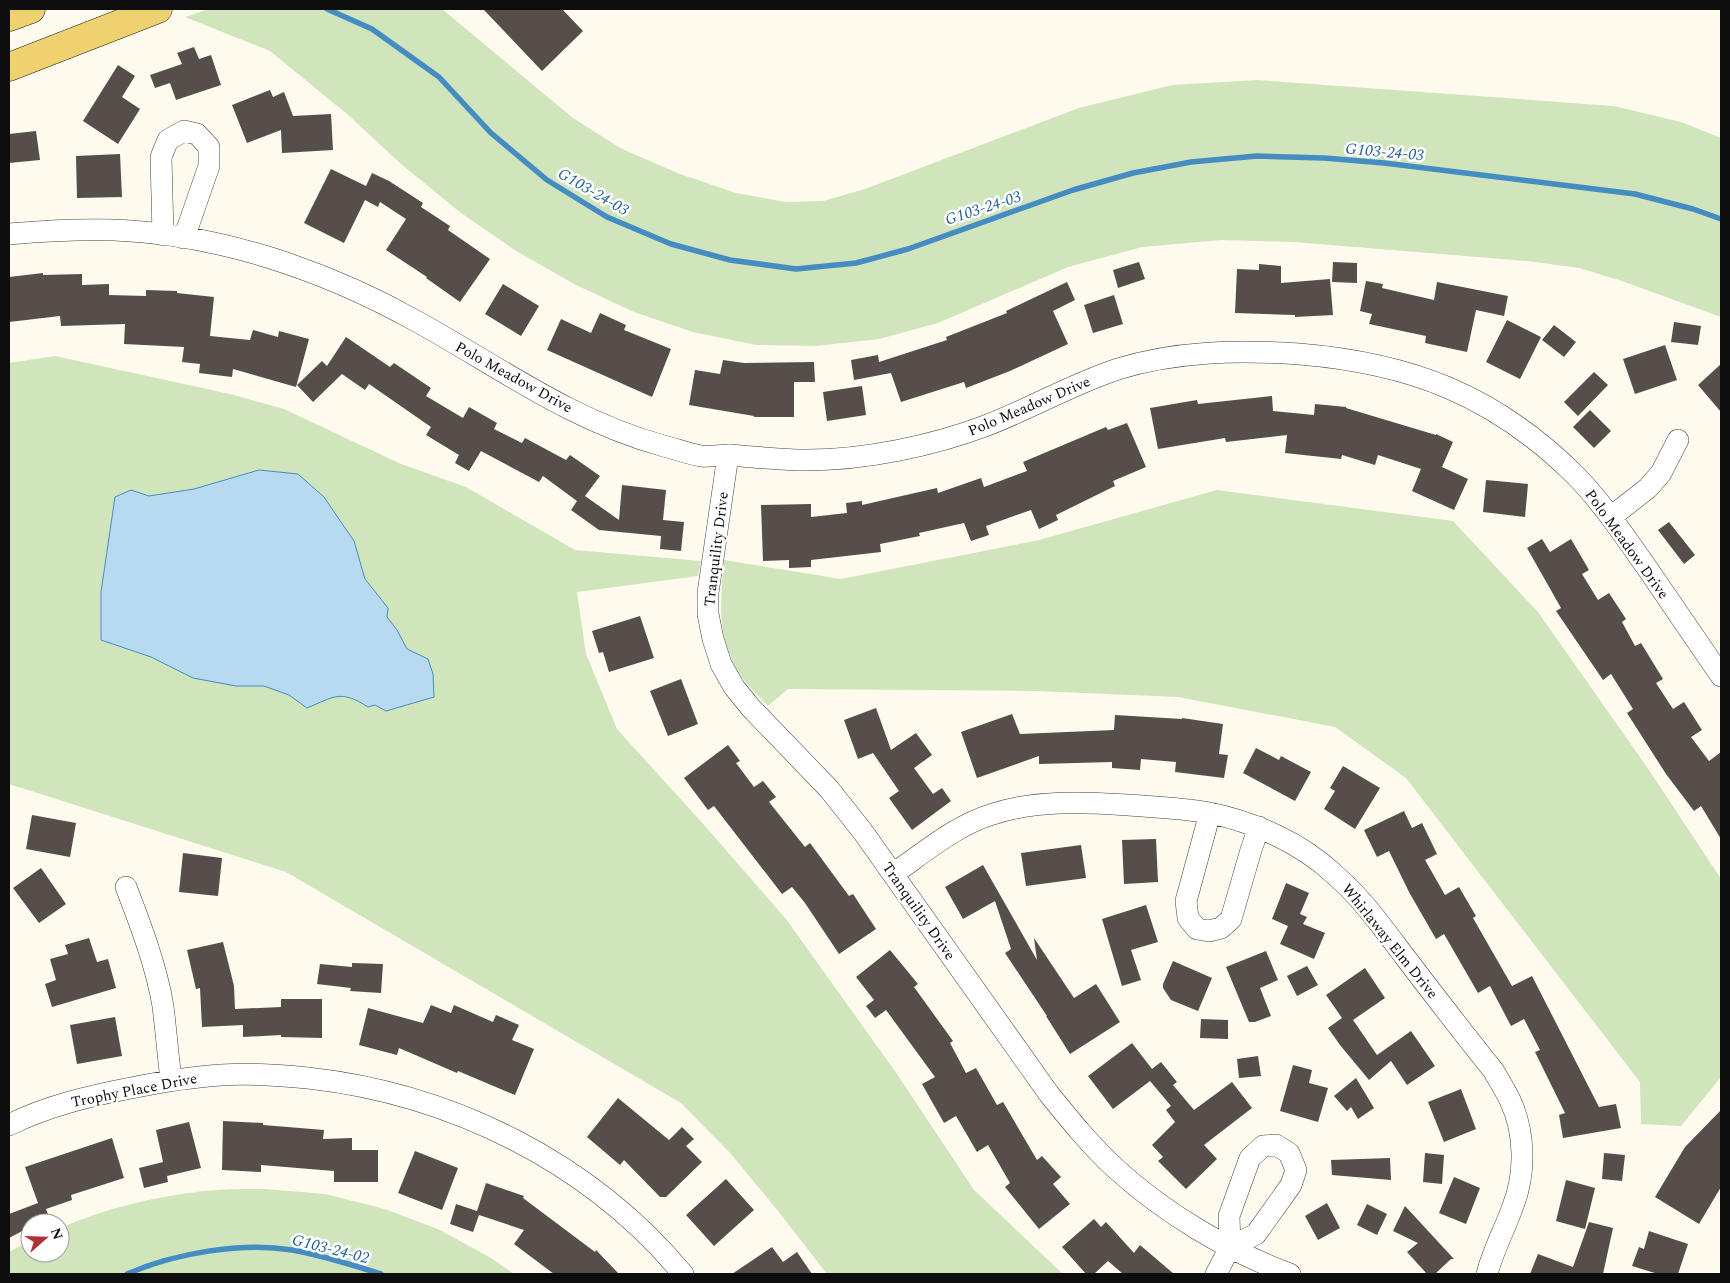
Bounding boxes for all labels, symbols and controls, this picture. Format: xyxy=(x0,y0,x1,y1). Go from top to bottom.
water label: G103-24-03 xyxy=(1345,137,1425,167)
water label: G103-24-03 xyxy=(553,162,634,222)
water label: G103-24-03 xyxy=(942,184,1025,232)
street label: Polo Meadow Drive xyxy=(451,336,577,419)
street label: Polo Meadow Drive xyxy=(964,370,1094,443)
street label: Polo Meadow Drive xyxy=(1579,485,1674,604)
street label: Tranquility Drive xyxy=(698,490,735,608)
street label: Tranquility Drive xyxy=(876,857,961,965)
street label: Whirlaway Elm Drive xyxy=(1336,879,1444,1004)
street label: Trophy Place Drive xyxy=(69,1067,199,1114)
north arrow xyxy=(20,1213,70,1263)
text: N xyxy=(45,1225,69,1243)
water label: G103-24-02 xyxy=(290,1228,372,1270)

